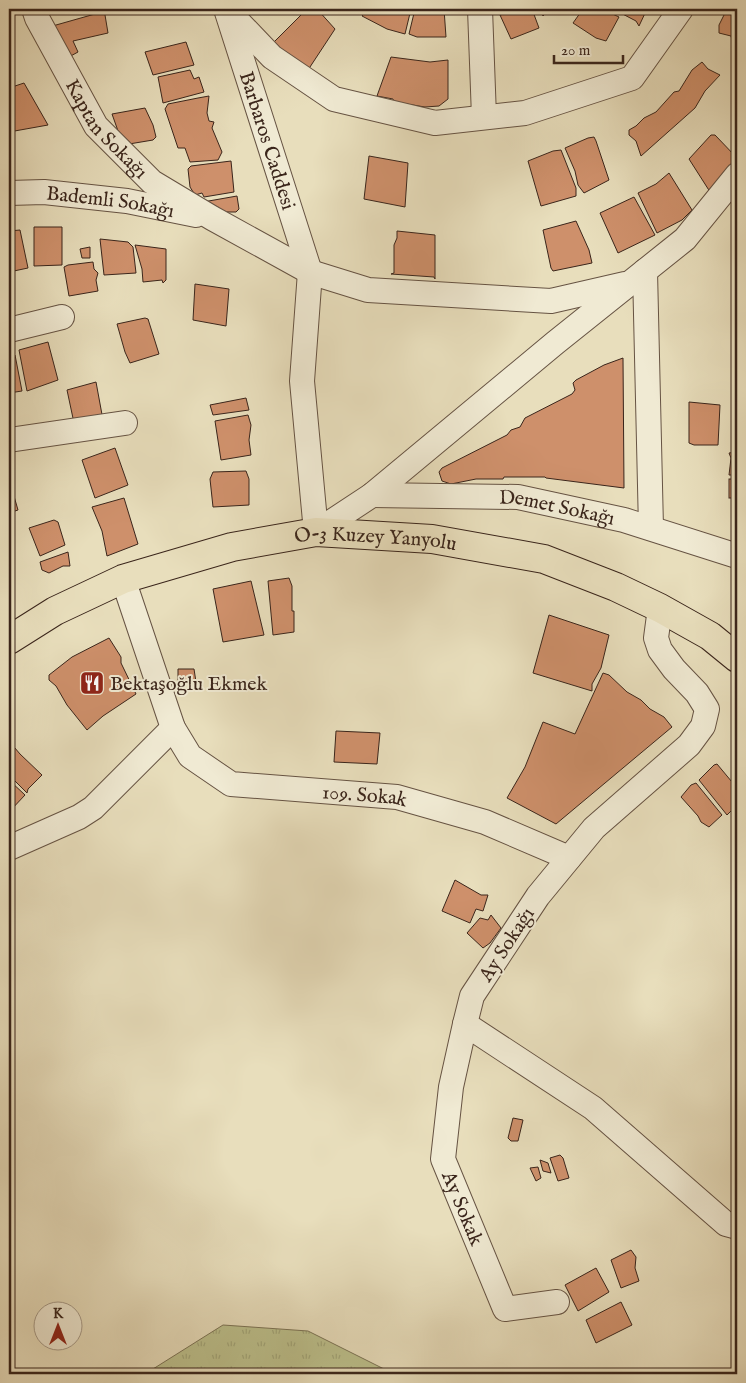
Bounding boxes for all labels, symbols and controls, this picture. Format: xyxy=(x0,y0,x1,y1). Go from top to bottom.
scale bar xyxy=(554,32,622,64)
text: 20 m xyxy=(561,41,591,60)
street label: Barbaros Caddesi xyxy=(233,69,300,213)
street label: Kaptan Sokağı xyxy=(59,75,153,185)
street label: Bademli Sokağı xyxy=(45,181,176,224)
street label: Demet Sokağı xyxy=(499,486,617,532)
street label: O-3 Kuzey Yanyolu xyxy=(292,521,459,557)
restaurant icon: Bektaşoğlu Ekmek xyxy=(79,670,105,696)
place label: Bektaşoğlu Ekmek xyxy=(110,672,268,697)
street label: 109. Sokak xyxy=(321,780,411,813)
street label: Ay Sokağı xyxy=(473,903,541,988)
street label: Ay Sokak xyxy=(435,1167,488,1250)
north arrow xyxy=(32,1300,82,1350)
text: K xyxy=(53,1305,64,1323)

